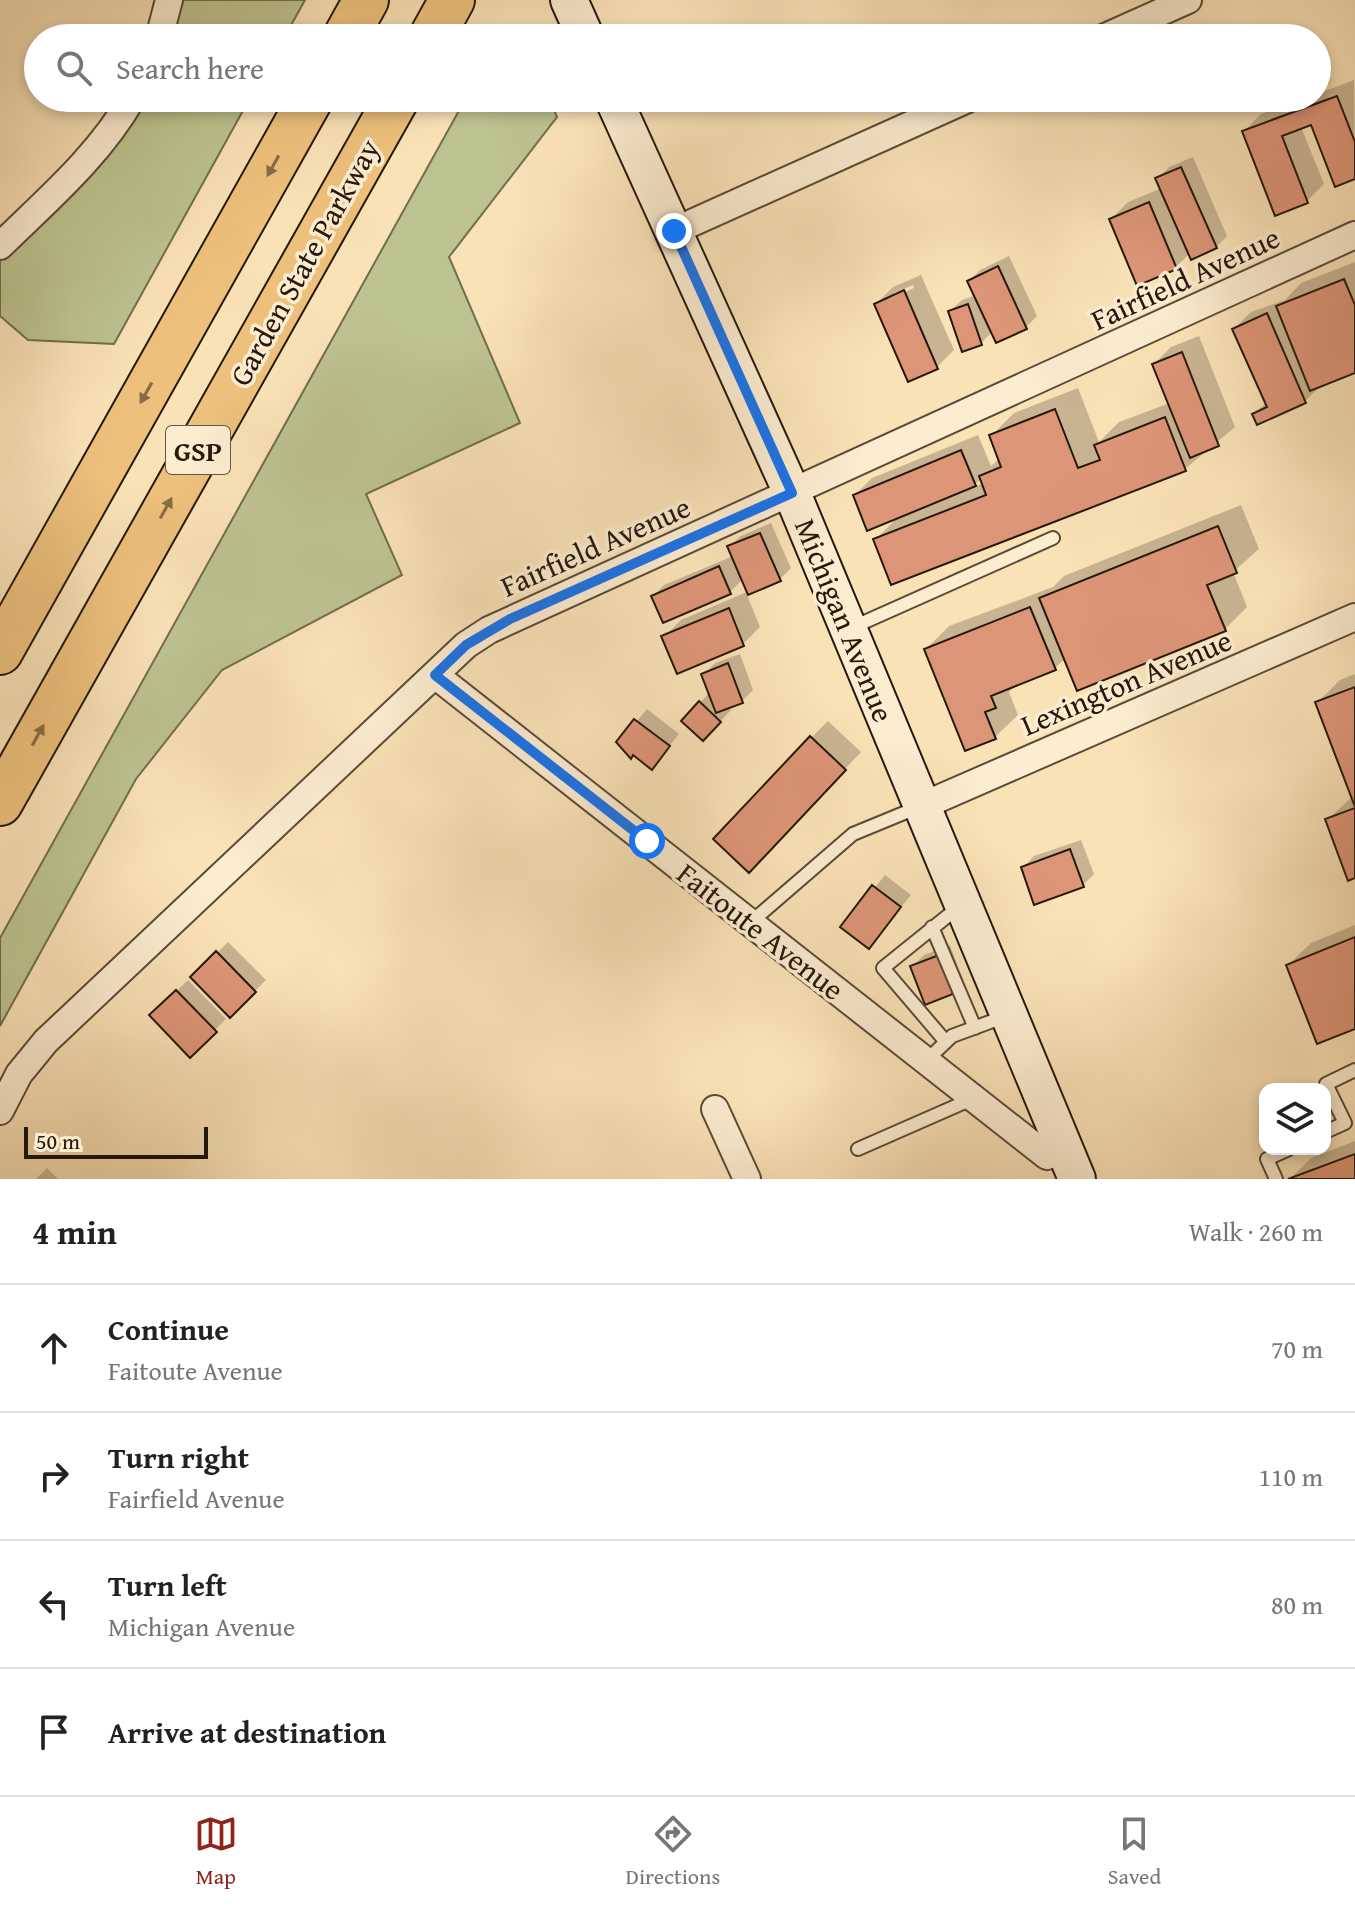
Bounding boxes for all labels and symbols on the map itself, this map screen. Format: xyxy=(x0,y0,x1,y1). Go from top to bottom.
street label: Garden State Parkway xyxy=(218,131,390,393)
one-way arrow xyxy=(266,155,280,177)
route end xyxy=(656,213,692,249)
street label: Fairfield Avenue xyxy=(1083,215,1287,341)
one-way arrow xyxy=(139,381,152,404)
road number: GSP xyxy=(166,426,230,474)
street label: Fairfield Avenue xyxy=(493,484,697,608)
one-way arrow xyxy=(159,497,173,520)
street label: Michigan Avenue xyxy=(784,512,906,728)
street label: Lexington Avenue xyxy=(1014,618,1238,746)
one-way arrow xyxy=(31,724,45,746)
route start xyxy=(629,823,665,859)
street label: Faitoute Avenue xyxy=(668,852,854,1010)
scale bar xyxy=(24,1123,208,1159)

